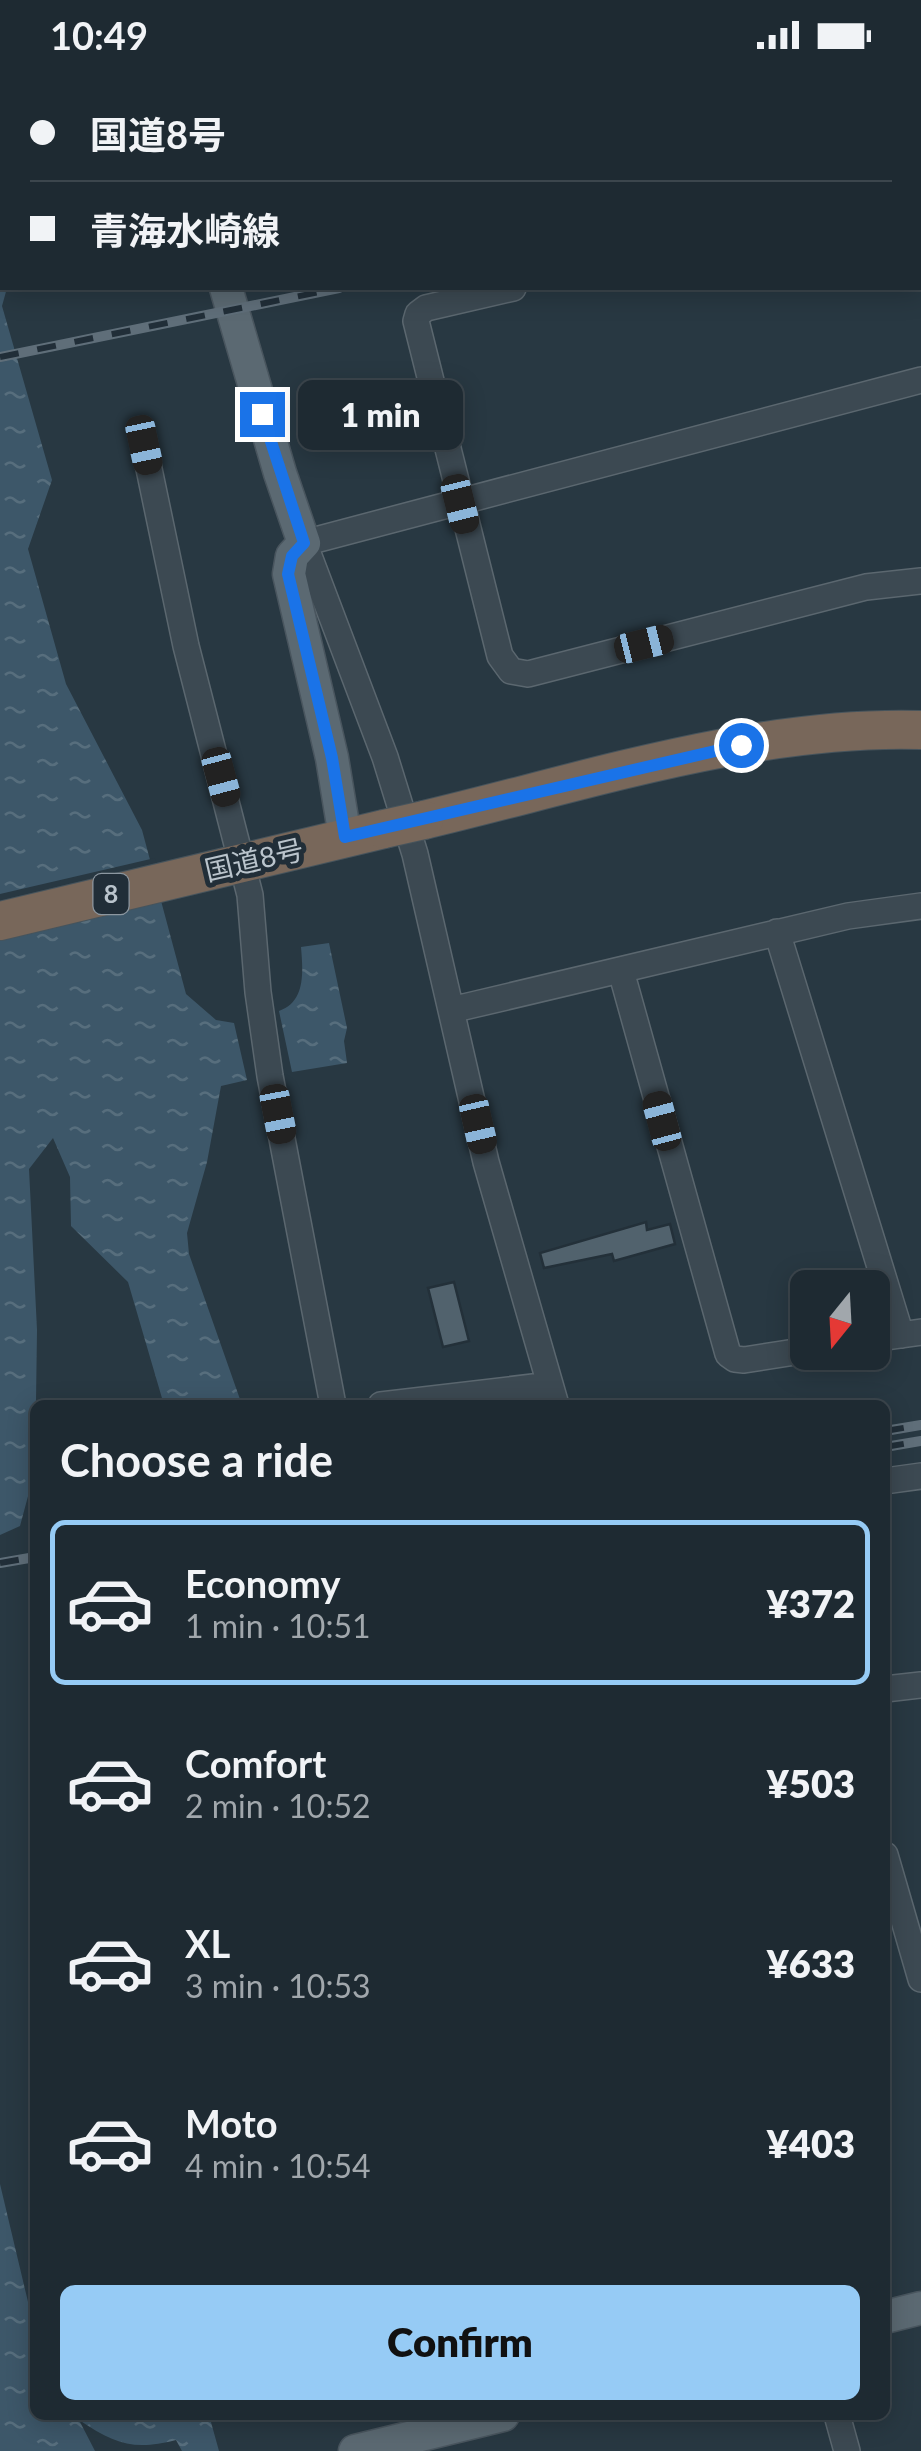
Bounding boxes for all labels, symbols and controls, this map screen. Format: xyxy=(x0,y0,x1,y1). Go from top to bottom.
text: 10:49 xyxy=(50,12,148,58)
text: 国道8号 xyxy=(90,111,226,157)
text: 青海水崎線 xyxy=(90,207,280,253)
callout: 1 min xyxy=(297,379,462,449)
route end xyxy=(240,392,285,437)
text: 1 min xyxy=(341,395,420,434)
car xyxy=(123,413,165,477)
car xyxy=(438,471,482,537)
car xyxy=(611,622,677,666)
route start xyxy=(719,723,764,768)
car xyxy=(199,744,243,810)
street label: 国道8号 xyxy=(201,831,306,887)
road number: 8 xyxy=(94,874,128,914)
car xyxy=(258,1082,298,1146)
car xyxy=(640,1088,684,1154)
car xyxy=(457,1091,499,1157)
north arrow xyxy=(790,1270,890,1370)
map controls xyxy=(790,1270,890,1370)
text: Choose a ride xyxy=(60,1433,333,1487)
icon: car xyxy=(65,1558,155,1648)
text: Economy xyxy=(185,1560,340,1606)
text: ¥372 xyxy=(767,1580,855,1626)
text: 1 min · 10:51 xyxy=(185,1606,371,1645)
icon: car xyxy=(65,1738,155,1828)
text: Comfort xyxy=(185,1740,326,1786)
text: ¥503 xyxy=(767,1760,855,1806)
text: 2 min · 10:52 xyxy=(185,1786,371,1825)
icon: car xyxy=(65,1918,155,2008)
text: XL xyxy=(185,1920,230,1966)
text: ¥633 xyxy=(767,1940,855,1986)
text: 3 min · 10:53 xyxy=(185,1966,371,2005)
icon: car xyxy=(65,2098,155,2188)
text: Moto xyxy=(185,2100,278,2146)
text: ¥403 xyxy=(767,2120,855,2166)
text: 4 min · 10:54 xyxy=(185,2146,371,2185)
button: Confirm xyxy=(60,2285,860,2400)

